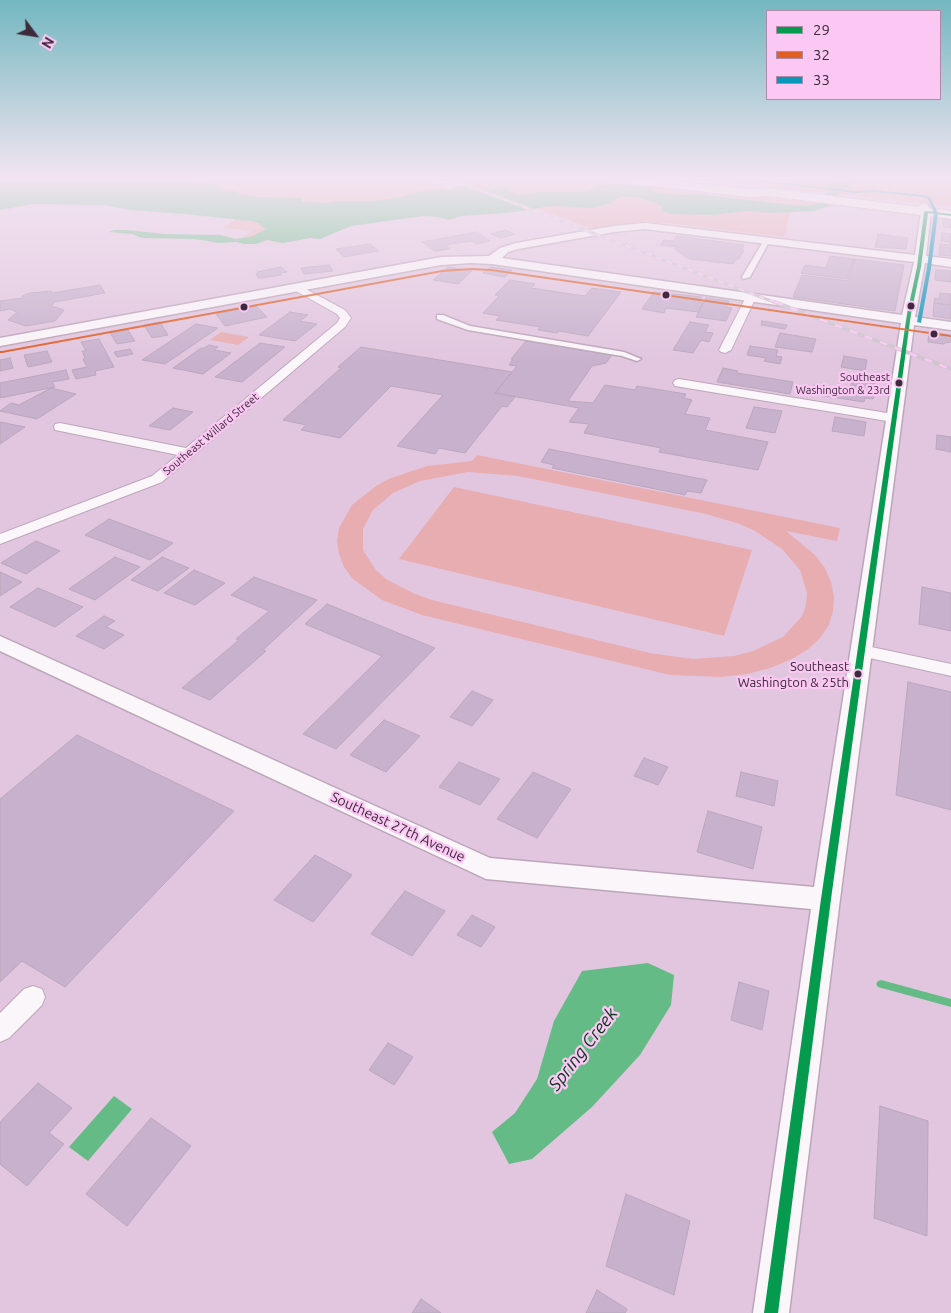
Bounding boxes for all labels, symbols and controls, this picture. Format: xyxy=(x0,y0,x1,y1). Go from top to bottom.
north arrow xyxy=(10,10,60,60)
legend xyxy=(766,10,941,100)
text: 29 xyxy=(813,21,830,38)
text: N xyxy=(38,34,57,51)
text: 32 xyxy=(813,46,830,63)
text: 33 xyxy=(813,71,830,88)
unlabelled marker xyxy=(661,290,671,300)
unlabelled marker xyxy=(906,301,916,311)
unlabelled marker xyxy=(239,302,249,312)
unlabelled marker xyxy=(929,329,939,339)
place label: Southeast Washington & 23rd xyxy=(796,370,890,396)
marker: Southeast Washington & 23rd xyxy=(894,378,904,388)
street label: Southeast Willard Street xyxy=(161,390,261,478)
place label: Southeast Washington & 25th xyxy=(738,659,849,690)
marker: Southeast Washington & 25th xyxy=(853,669,863,679)
street label: Southeast 27th Avenue xyxy=(328,788,468,866)
water label: Spring Creek xyxy=(544,1003,622,1095)

